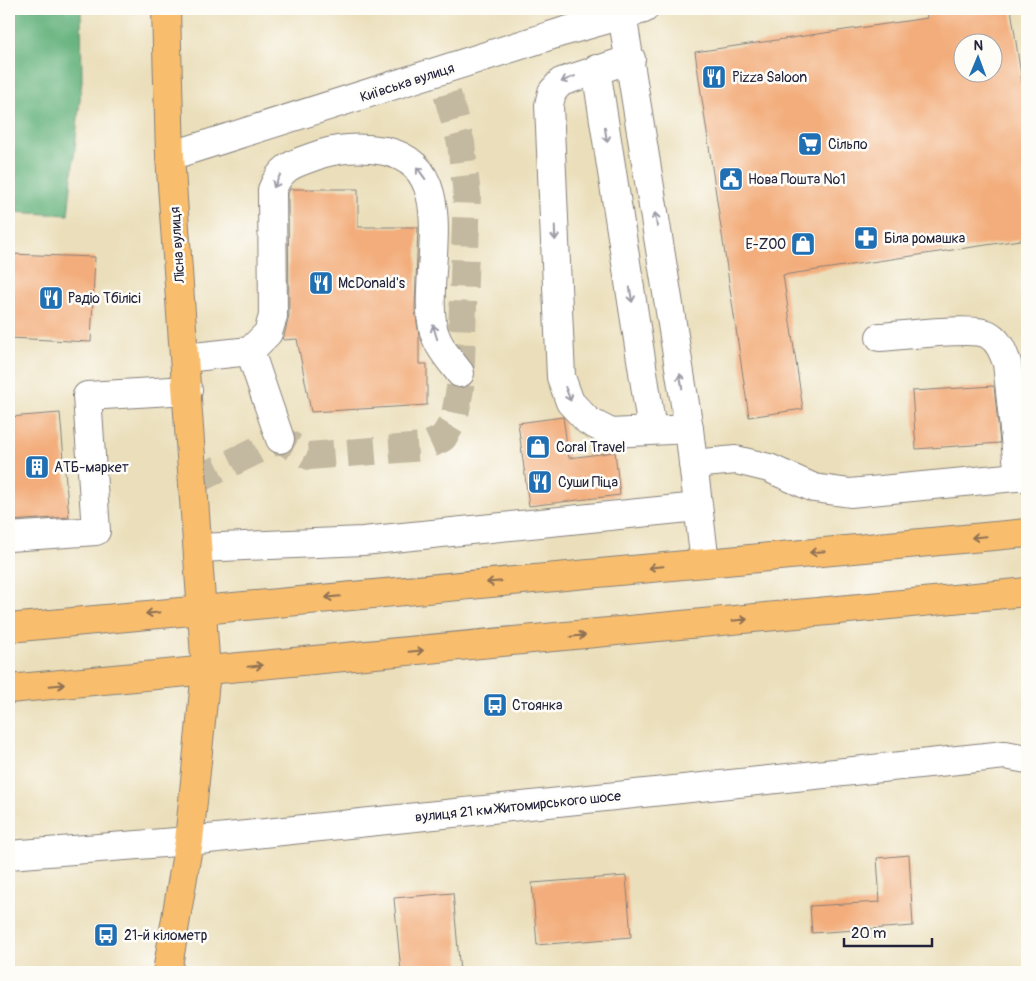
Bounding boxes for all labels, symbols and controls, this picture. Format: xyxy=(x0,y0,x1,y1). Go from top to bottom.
north arrow xyxy=(954,32,1004,82)
text: N xyxy=(973,37,983,54)
street label: Київська вулиця xyxy=(358,59,456,106)
restaurant icon: Pizza Saloon xyxy=(701,64,727,90)
place label: Pizza Saloon xyxy=(732,69,807,86)
one-way arrow xyxy=(561,75,576,85)
one-way arrow xyxy=(602,126,612,142)
supermarket icon: Сільпо xyxy=(797,131,823,157)
place label: Сільпо xyxy=(828,136,868,153)
public building icon: Нова Пошта №1 xyxy=(718,166,744,192)
one-way arrow xyxy=(415,167,426,180)
place label: Нова Пошта №1 xyxy=(748,171,846,188)
one-way arrow xyxy=(271,173,281,188)
street label: Лісна вулиця xyxy=(166,206,189,285)
one-way arrow xyxy=(651,213,661,229)
one-way arrow xyxy=(550,225,560,241)
pharmacy icon: Біла ромашка xyxy=(853,225,879,251)
place label: Біла ромашка xyxy=(884,230,965,247)
shop icon: E-ZOO xyxy=(790,231,816,257)
place label: E-ZOO xyxy=(745,236,786,253)
restaurant icon: McDonald's xyxy=(308,270,334,296)
place label: McDonald's xyxy=(338,275,406,292)
restaurant icon: Радіо Тбілісі xyxy=(38,285,64,311)
one-way arrow xyxy=(626,287,636,303)
place label: Радіо Тбілісі xyxy=(68,290,141,307)
one-way arrow xyxy=(430,324,440,340)
one-way arrow xyxy=(676,373,686,389)
one-way arrow xyxy=(564,387,573,402)
shop icon: Coral Travel xyxy=(525,434,551,460)
place label: Coral Travel xyxy=(556,439,625,456)
building icon: АТБ-маркет xyxy=(24,454,50,480)
place label: АТБ-маркет xyxy=(54,459,129,476)
restaurant icon: Суши Піца xyxy=(527,469,553,495)
place label: Суши Піца xyxy=(558,474,618,491)
one-way arrow xyxy=(971,533,987,542)
one-way arrow xyxy=(809,547,825,557)
one-way arrow xyxy=(648,562,664,572)
one-way arrow xyxy=(487,577,503,587)
one-way arrow xyxy=(325,592,341,602)
one-way arrow xyxy=(145,608,161,618)
one-way arrow xyxy=(732,615,748,625)
one-way arrow xyxy=(570,631,586,640)
one-way arrow xyxy=(408,646,424,656)
one-way arrow xyxy=(246,662,262,671)
one-way arrow xyxy=(49,680,65,690)
bus stop icon: Стоянка xyxy=(482,692,508,718)
place label: Стоянка xyxy=(512,697,562,714)
street label: вулиця 21 км Житомирського шосе xyxy=(414,787,622,826)
scale bar xyxy=(844,916,931,948)
bus stop icon: 21-й кілометр xyxy=(93,922,119,948)
text: 20 m xyxy=(851,924,886,943)
place label: 21-й кілометр xyxy=(124,927,208,944)

